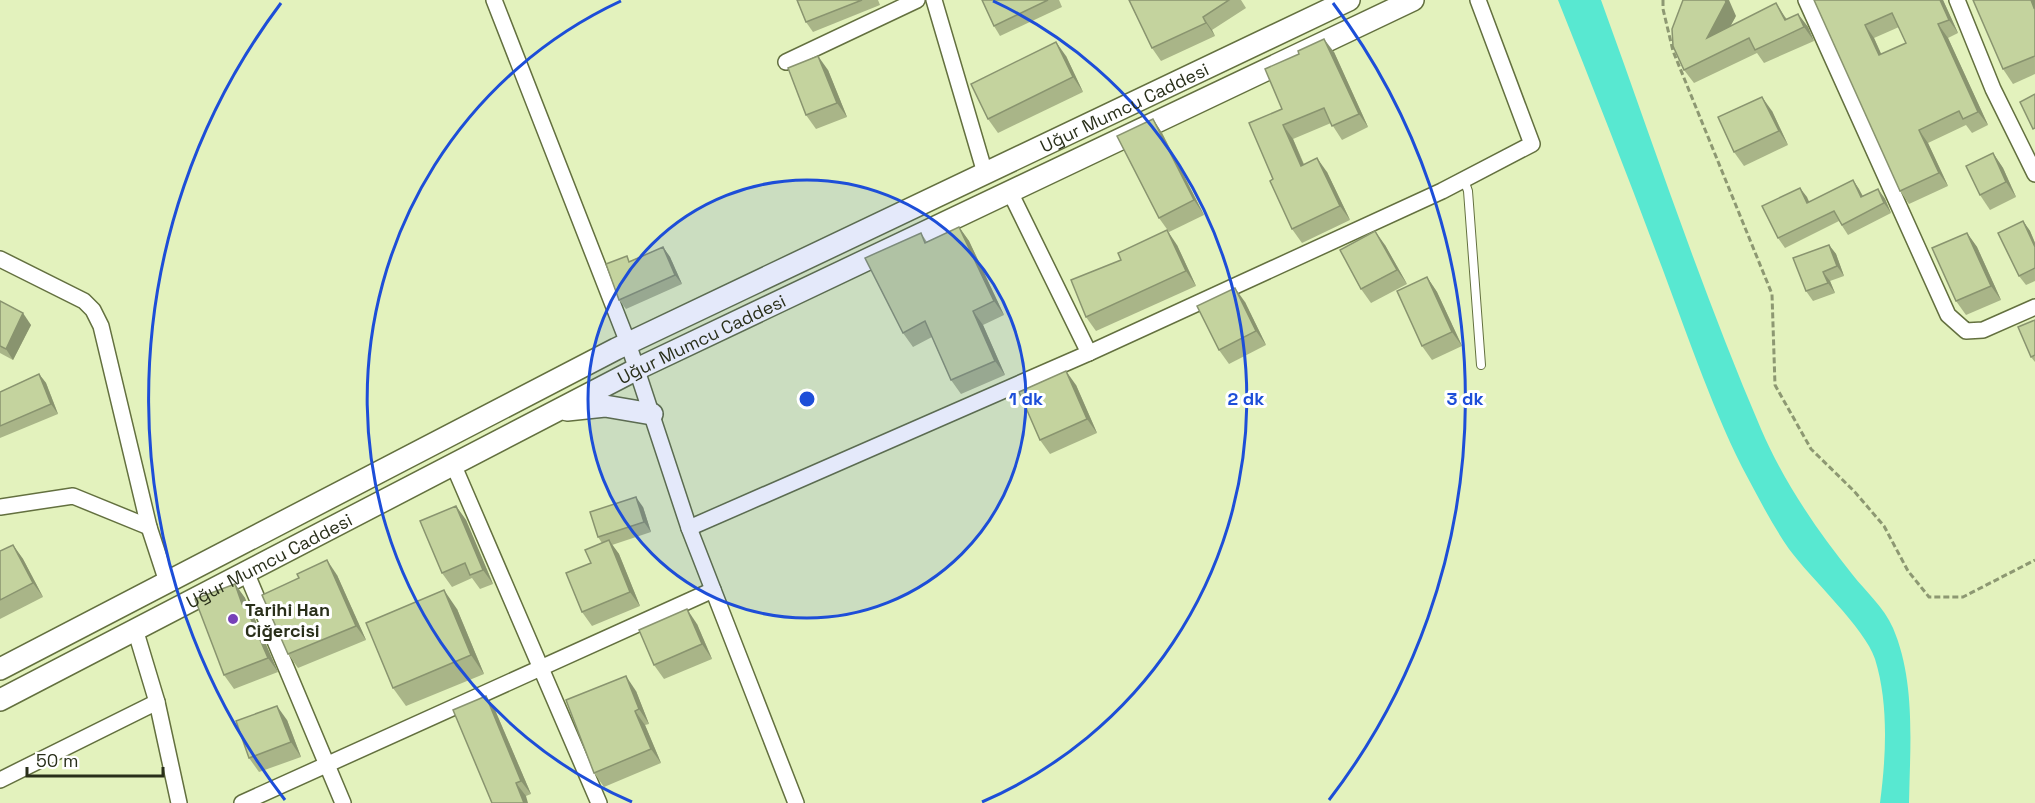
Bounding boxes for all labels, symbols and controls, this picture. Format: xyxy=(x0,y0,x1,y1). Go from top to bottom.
street label: Uğur Mumcu Caddesi xyxy=(1036,57,1212,157)
street label: Uğur Mumcu Caddesi xyxy=(613,289,789,389)
text: 1 dk xyxy=(1009,387,1043,410)
text: 2 dk xyxy=(1228,387,1264,410)
text: 3 dk xyxy=(1446,387,1484,410)
centre of rings xyxy=(797,389,817,409)
street label: Uğur Mumcu Caddesi xyxy=(182,508,356,613)
place label: Tarihi Han Ciğercisi xyxy=(245,598,330,642)
marker: Tarihi Han Ciğercisi xyxy=(226,612,240,626)
scale bar xyxy=(27,740,164,778)
text: 50 m xyxy=(36,749,78,772)

